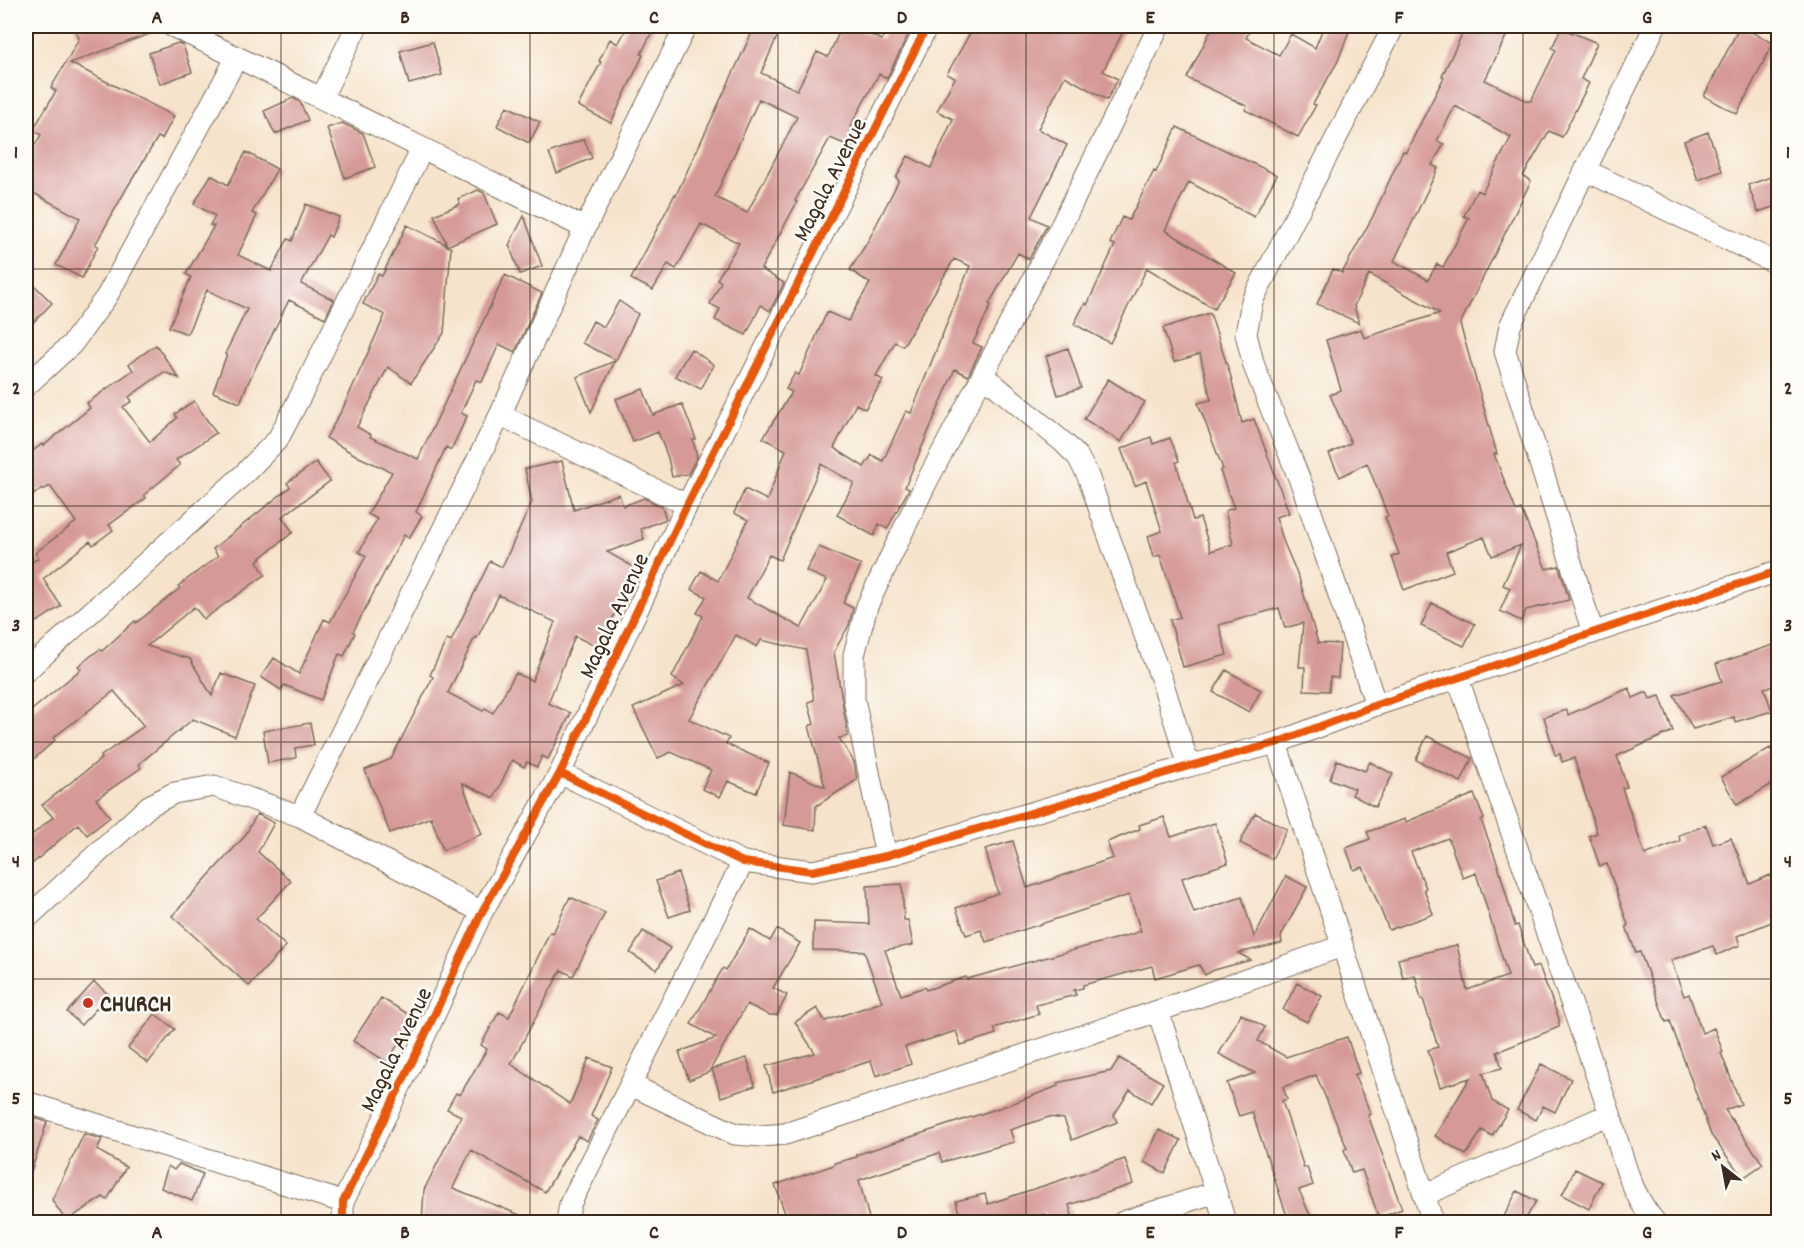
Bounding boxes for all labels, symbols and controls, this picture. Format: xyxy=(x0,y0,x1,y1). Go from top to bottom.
text: A xyxy=(152,5,163,33)
text: B xyxy=(400,5,410,33)
text: C xyxy=(649,5,659,33)
text: D xyxy=(897,5,908,33)
text: E xyxy=(1145,5,1155,33)
text: F xyxy=(1395,5,1405,33)
text: G xyxy=(1642,5,1652,33)
street label: Magala Avenue xyxy=(786,112,878,248)
text: 1 xyxy=(14,140,18,168)
text: 1 xyxy=(1786,140,1790,168)
text: 2 xyxy=(12,376,20,404)
text: 2 xyxy=(1784,376,1792,404)
street label: Magala Avenue xyxy=(572,548,660,685)
text: 3 xyxy=(12,613,20,641)
text: 3 xyxy=(1784,613,1792,641)
text: 4 xyxy=(12,849,20,877)
text: 4 xyxy=(1784,849,1792,877)
street label: Magala Avenue xyxy=(353,982,443,1119)
place label: CHURCH xyxy=(100,989,172,1023)
marker: CHURCH xyxy=(81,996,95,1010)
text: 5 xyxy=(11,1086,21,1114)
text: 5 xyxy=(1783,1086,1793,1114)
north arrow xyxy=(1693,1137,1753,1197)
text: N xyxy=(1707,1144,1726,1168)
text: A xyxy=(152,1220,163,1248)
text: B xyxy=(400,1220,410,1248)
text: C xyxy=(649,1220,659,1248)
text: D xyxy=(897,1220,908,1248)
text: E xyxy=(1145,1220,1155,1248)
text: F xyxy=(1395,1220,1405,1248)
text: G xyxy=(1642,1220,1652,1248)

